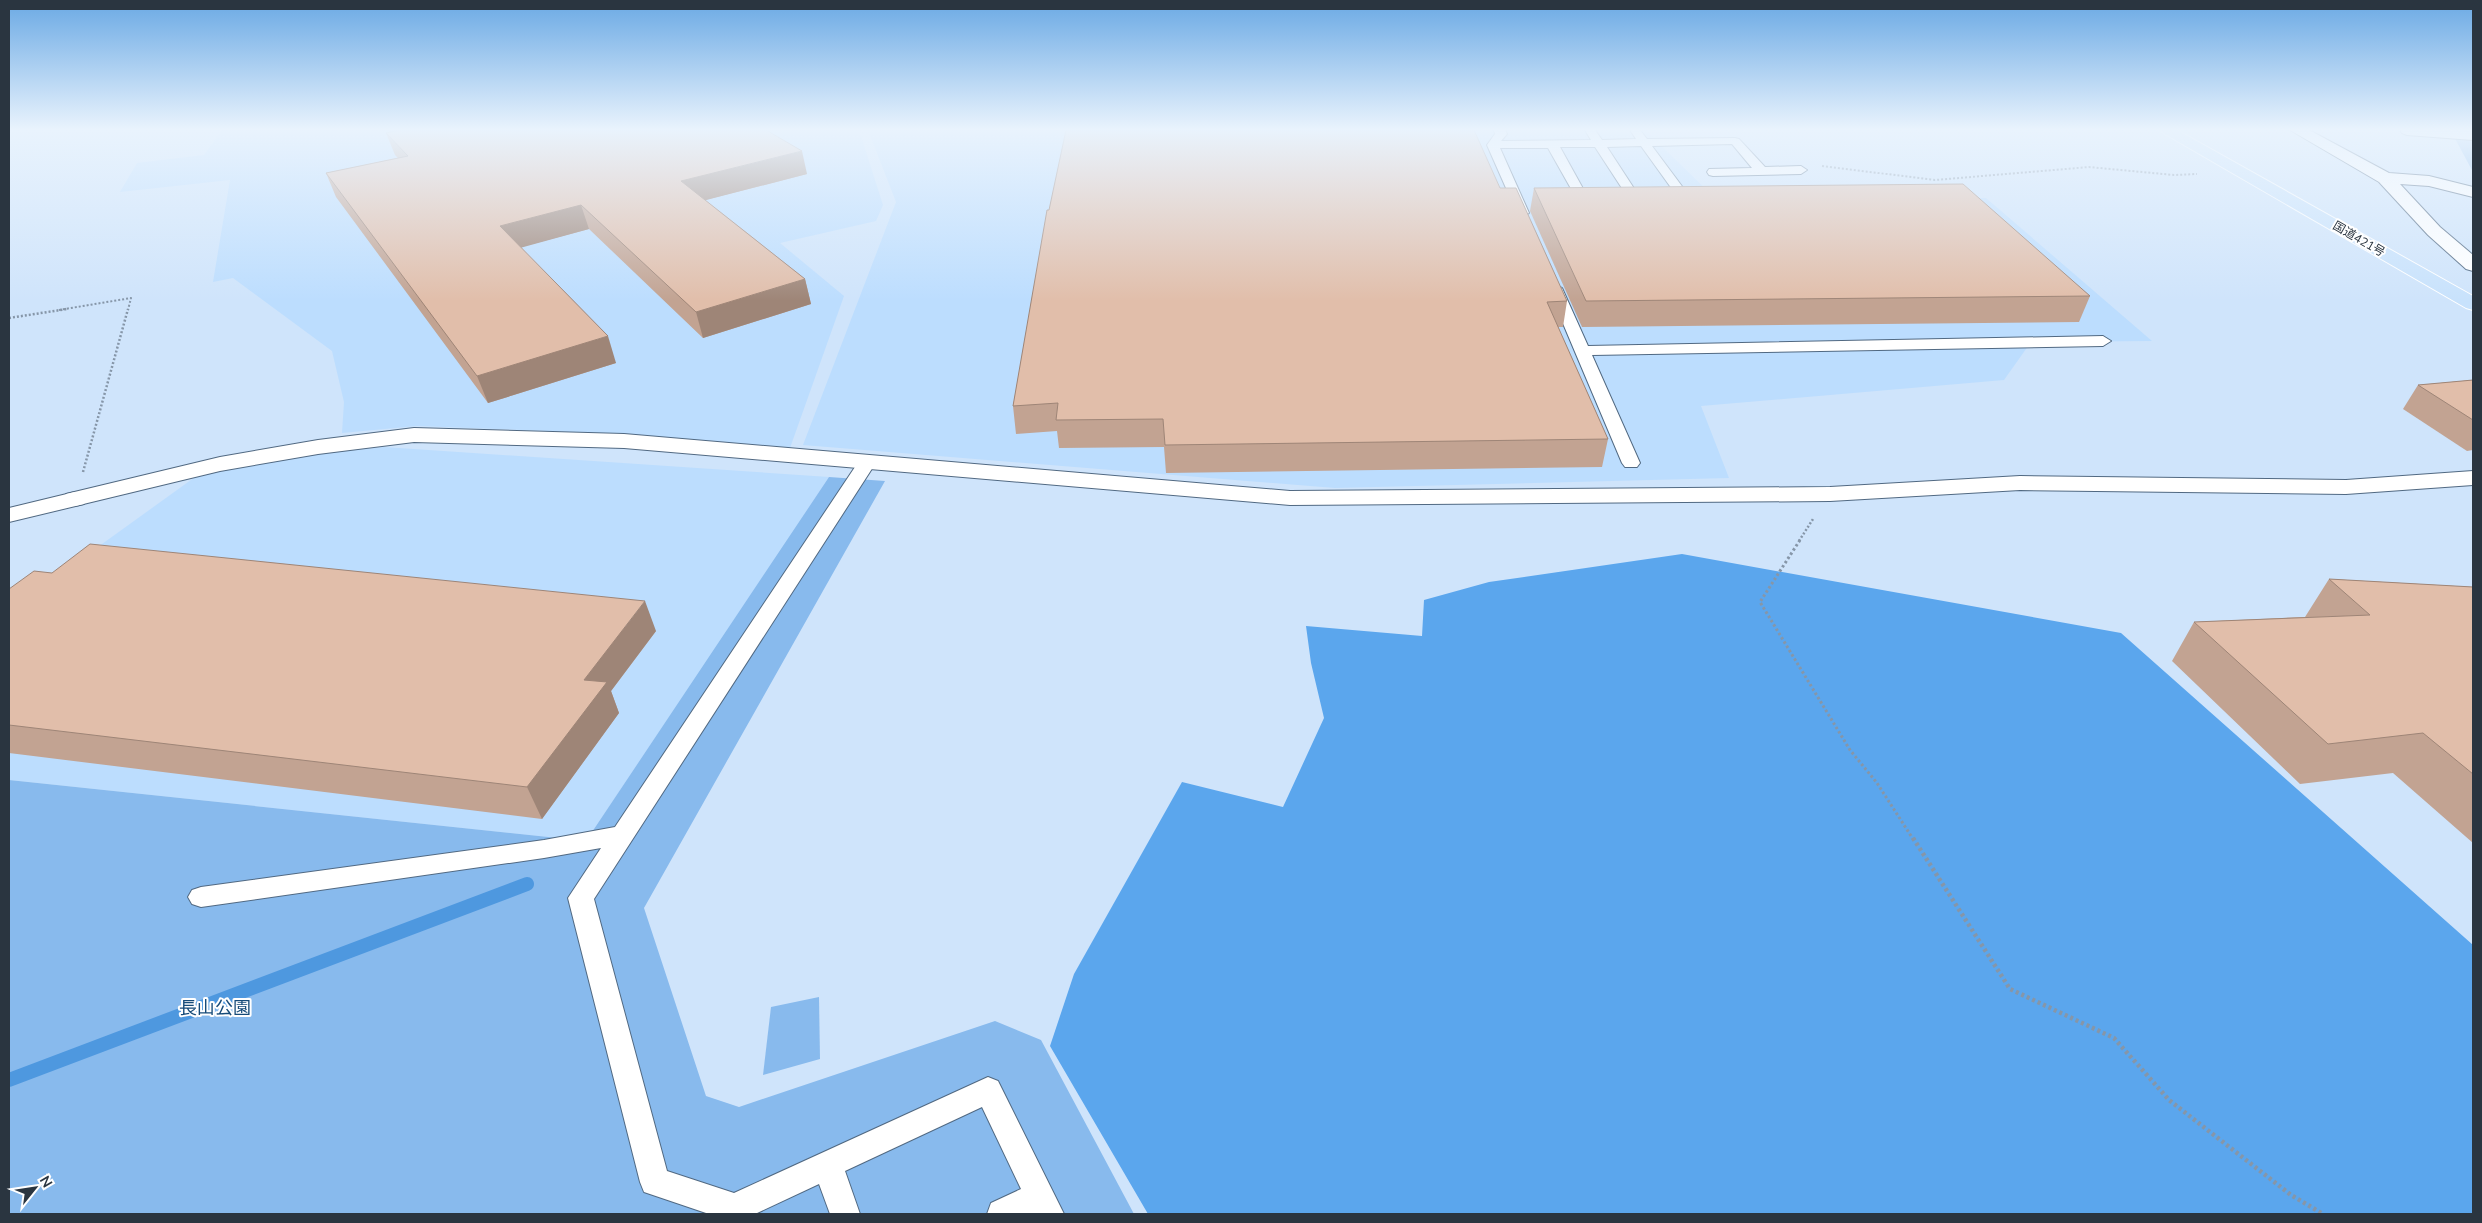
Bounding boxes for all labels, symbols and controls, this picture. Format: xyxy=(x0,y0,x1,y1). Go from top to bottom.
street label: 国道421号 xyxy=(2331,218,2388,259)
park label: 長山公園 xyxy=(179,996,251,1019)
north arrow xyxy=(10,1163,60,1213)
text: N xyxy=(36,1172,57,1191)

